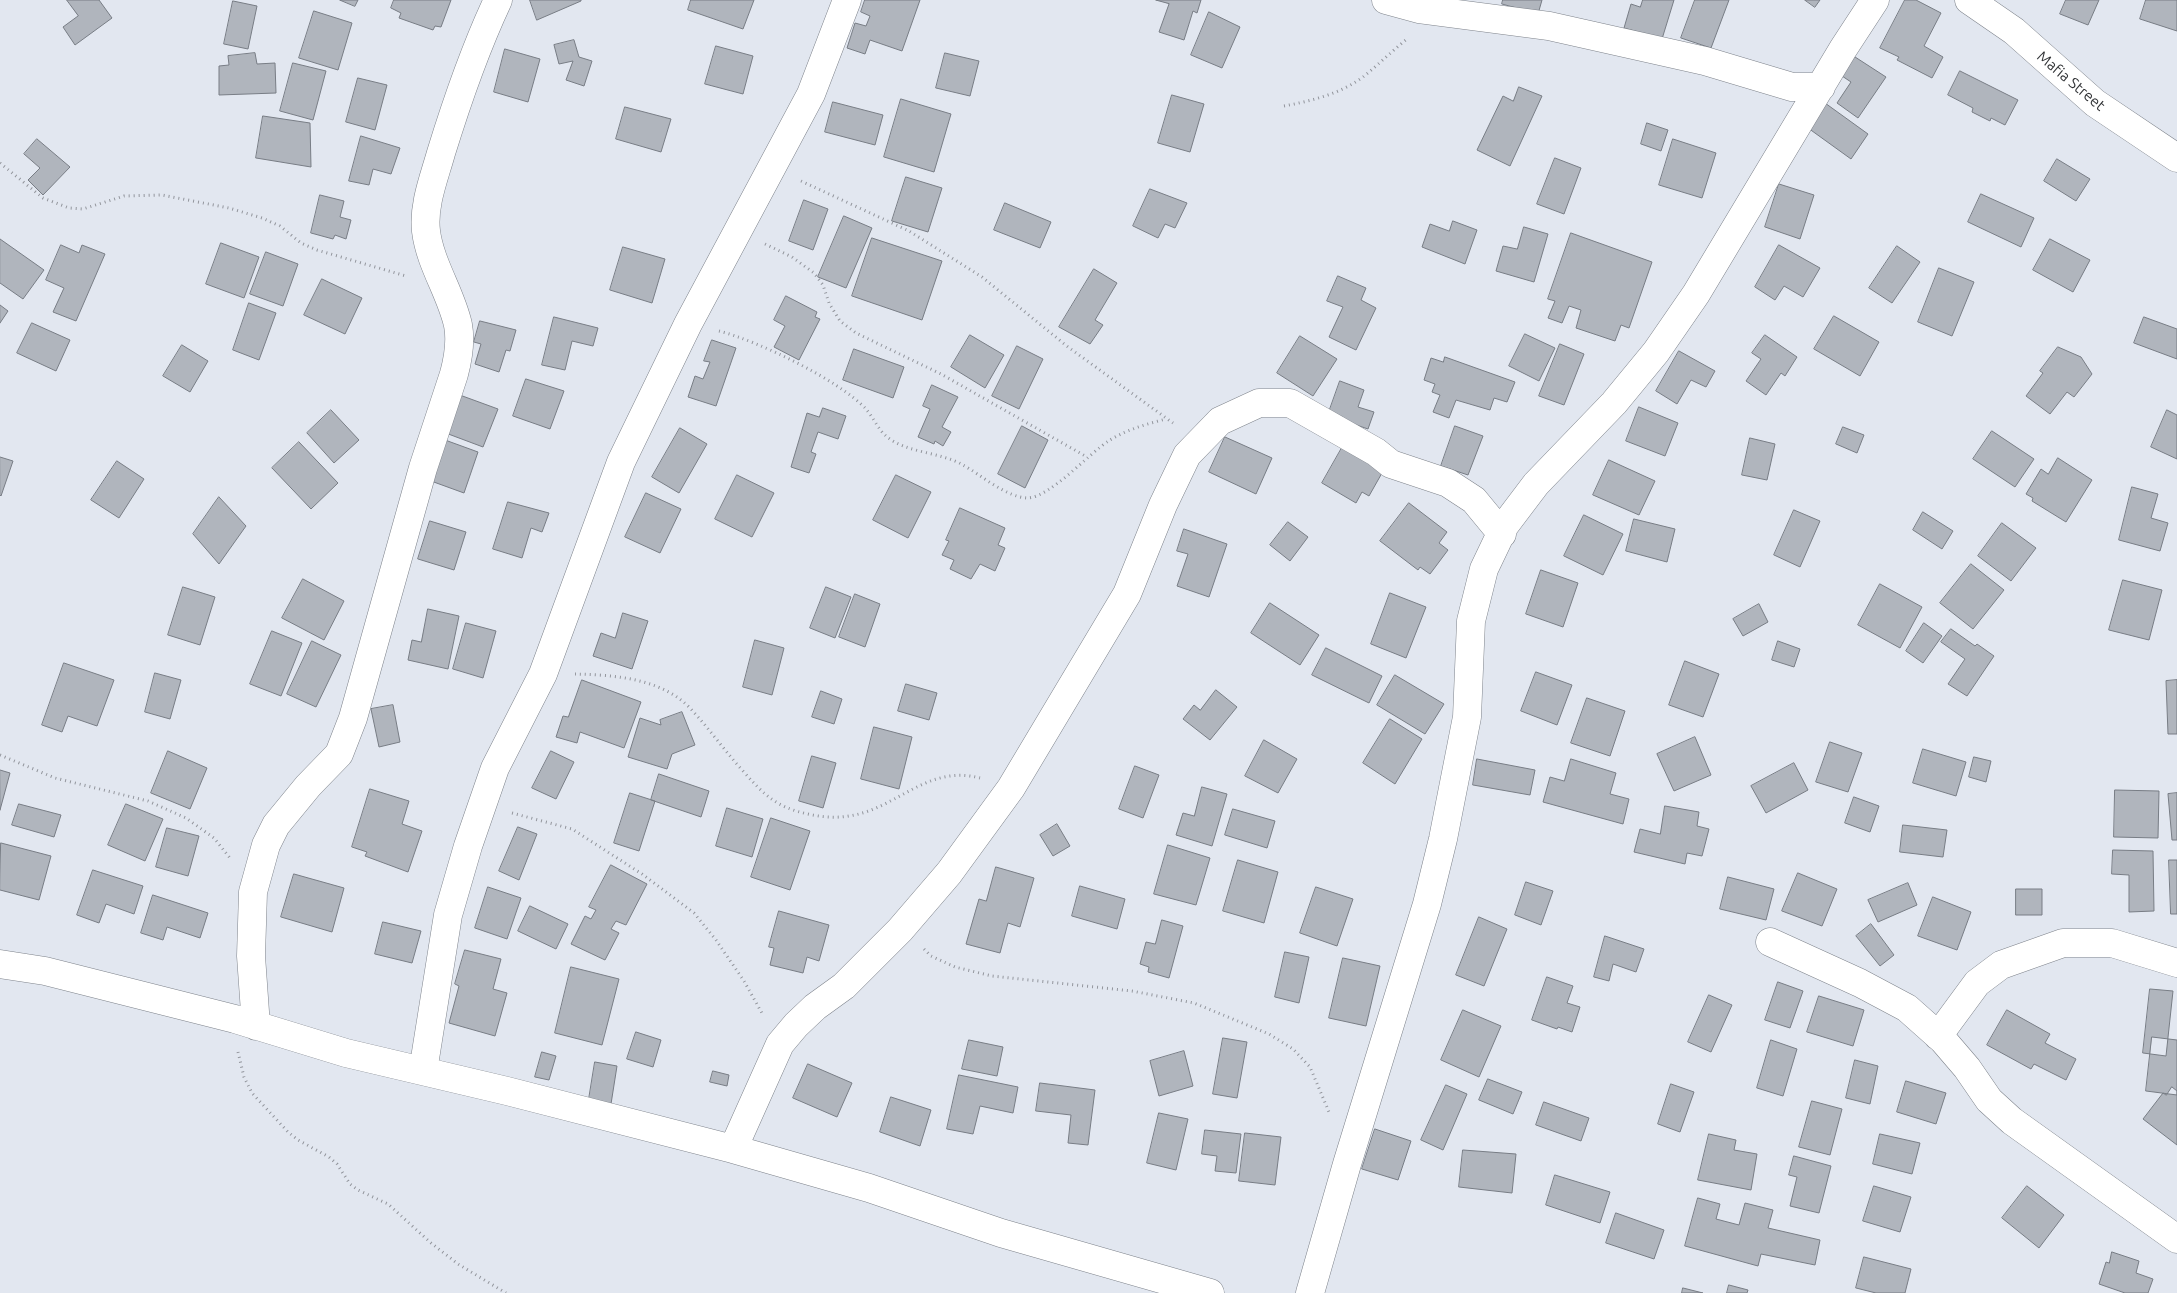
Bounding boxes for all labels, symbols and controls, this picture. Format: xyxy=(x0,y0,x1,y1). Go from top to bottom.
street label: Mafia Street xyxy=(2033,47,2109,115)

